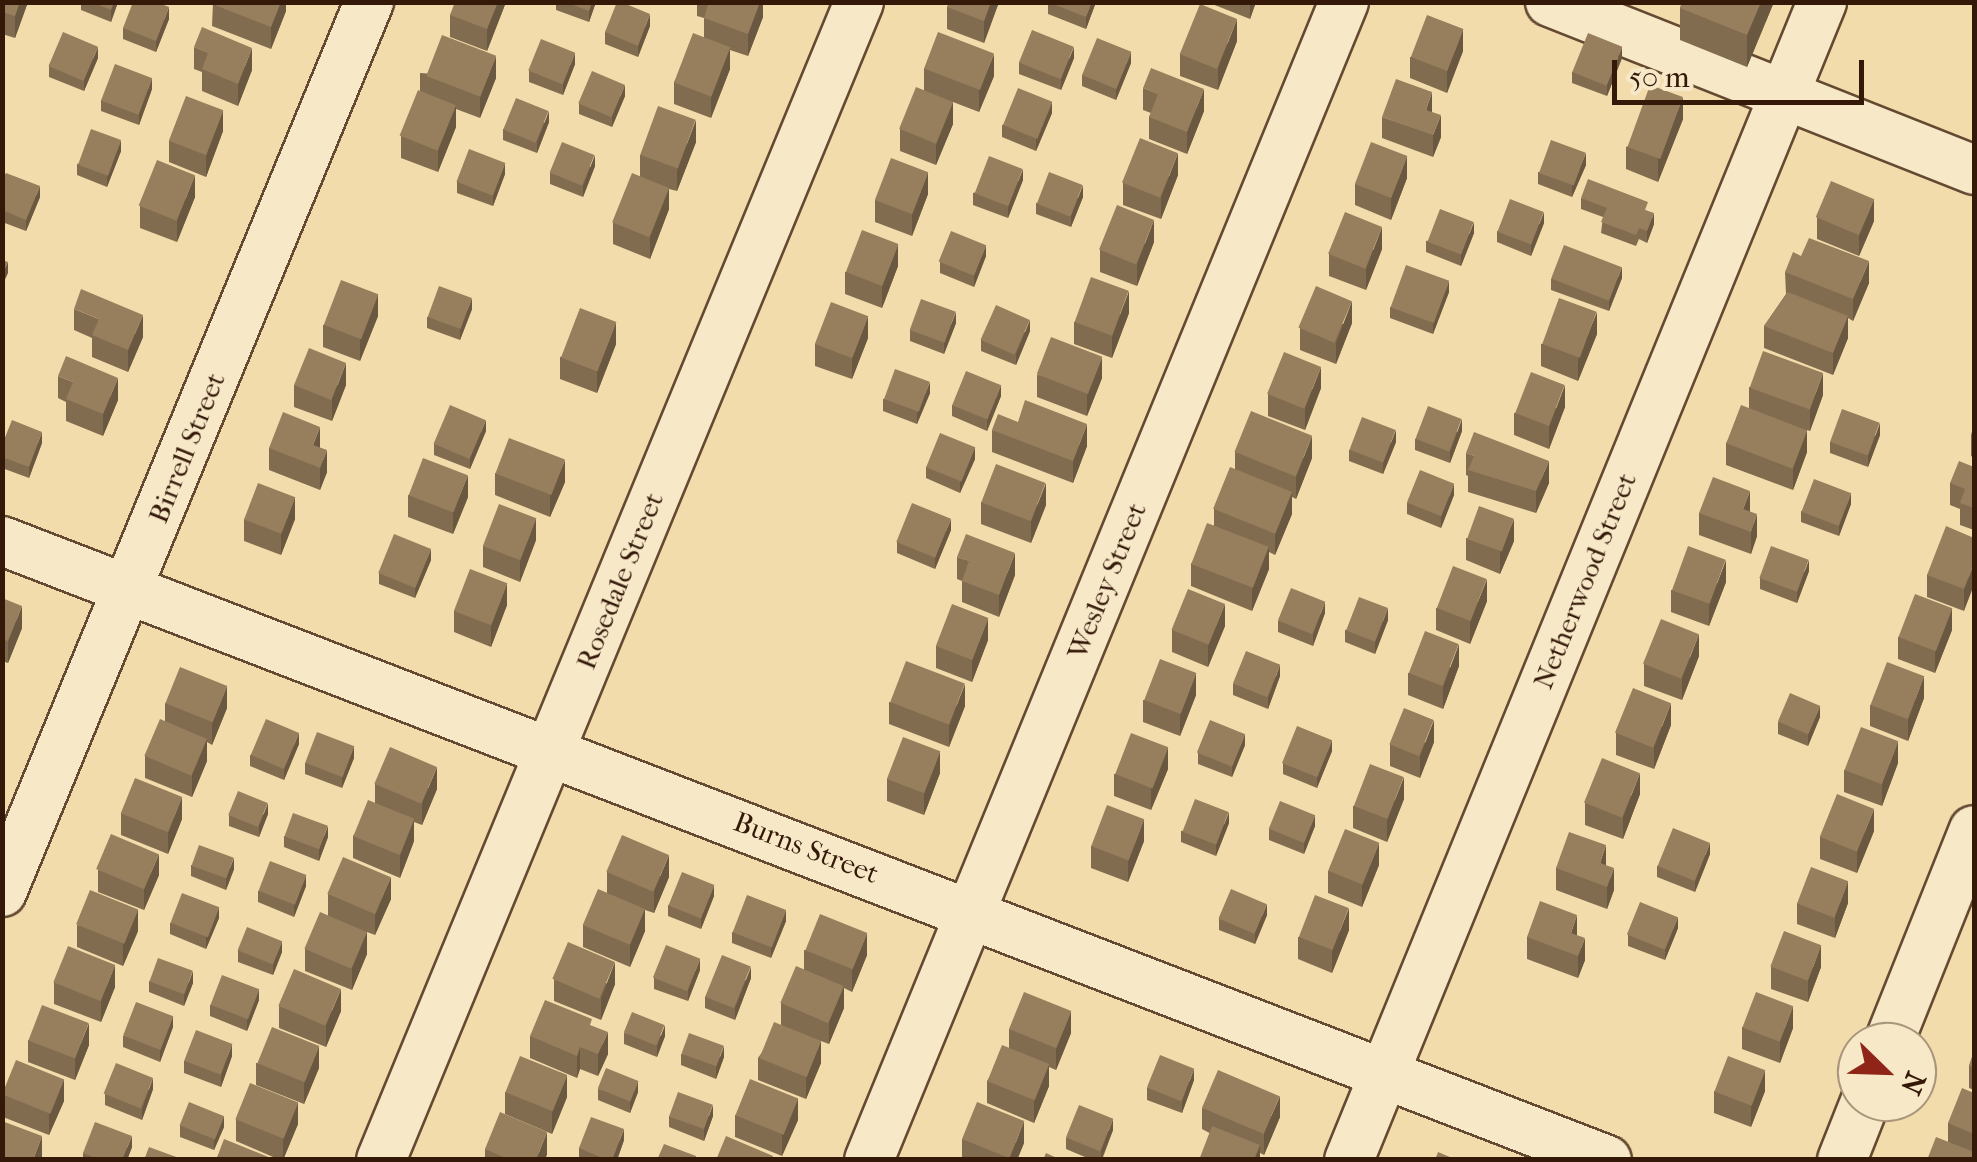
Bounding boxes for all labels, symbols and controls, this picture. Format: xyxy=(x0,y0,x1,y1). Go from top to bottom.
scale bar xyxy=(1617,40,1870,102)
text: 50 m xyxy=(1629,60,1690,95)
street label: Birrell Street xyxy=(142,368,232,528)
street label: Netherwood Street xyxy=(1526,468,1644,694)
street label: Rosedale Street xyxy=(569,488,671,674)
street label: Wesley Street xyxy=(1060,498,1154,664)
street label: Burns Street xyxy=(729,805,883,891)
north arrow xyxy=(1837,1022,1937,1122)
text: N xyxy=(1894,1067,1933,1099)

